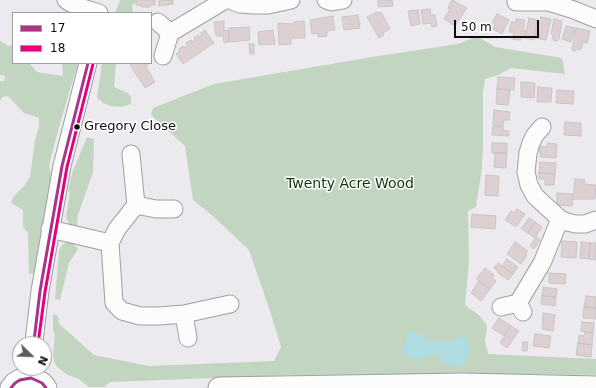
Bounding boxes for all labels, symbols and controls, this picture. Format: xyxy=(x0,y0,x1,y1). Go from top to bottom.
legend xyxy=(12,12,152,64)
scale bar xyxy=(456,12,541,38)
text: 50 m xyxy=(461,20,492,34)
text: 17 xyxy=(50,21,65,35)
text: 18 xyxy=(50,41,65,55)
place label: Gregory Close xyxy=(84,119,176,135)
marker: Gregory Close xyxy=(72,122,82,132)
park label: Twenty Acre Wood xyxy=(286,176,414,192)
north arrow xyxy=(12,336,52,376)
text: N xyxy=(35,354,50,367)

